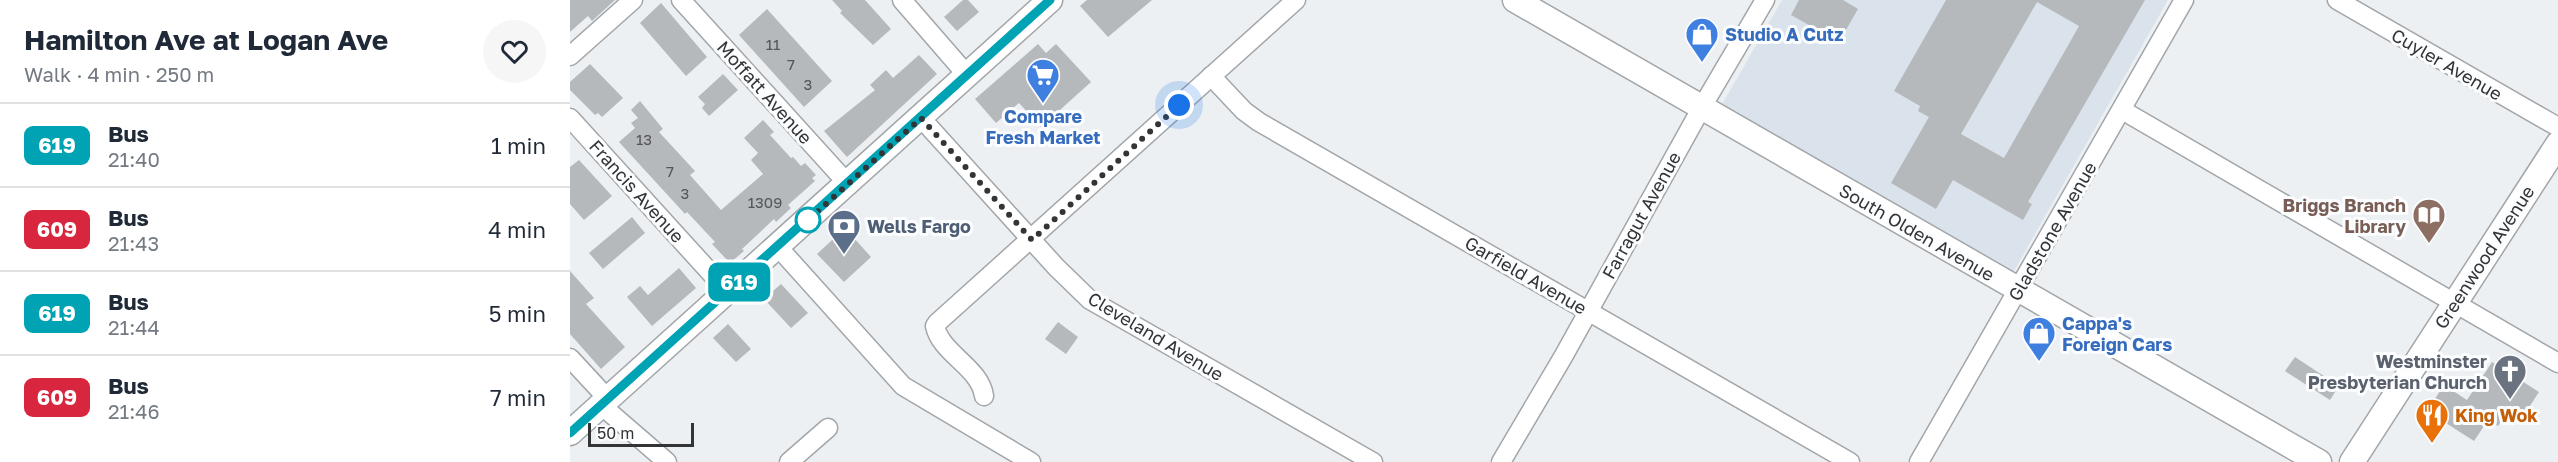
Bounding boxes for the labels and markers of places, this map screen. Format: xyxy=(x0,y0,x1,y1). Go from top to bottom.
shop icon: Studio A Cutz xyxy=(1684,16,1720,63)
place label: Studio A Cutz xyxy=(1725,23,1844,45)
supermarket icon: Compare Fresh Market xyxy=(1025,57,1061,104)
place label: Compare Fresh Market xyxy=(986,105,1100,148)
place label: Briggs Branch Library xyxy=(2283,194,2406,237)
library icon: Briggs Branch Library xyxy=(2411,197,2447,244)
unlabelled marker xyxy=(795,207,821,233)
bank icon: Wells Fargo xyxy=(826,208,862,255)
place label: Wells Fargo xyxy=(867,215,971,237)
place label: Cappa's Foreign Cars xyxy=(2062,312,2172,355)
shop icon: Cappa's Foreign Cars xyxy=(2021,315,2057,362)
place label: Westminster Presbyterian Church xyxy=(2308,350,2487,393)
church icon: Westminster Presbyterian Church xyxy=(2492,353,2528,400)
restaurant icon: King Wok xyxy=(2414,397,2450,444)
place label: King Wok xyxy=(2455,404,2538,426)

